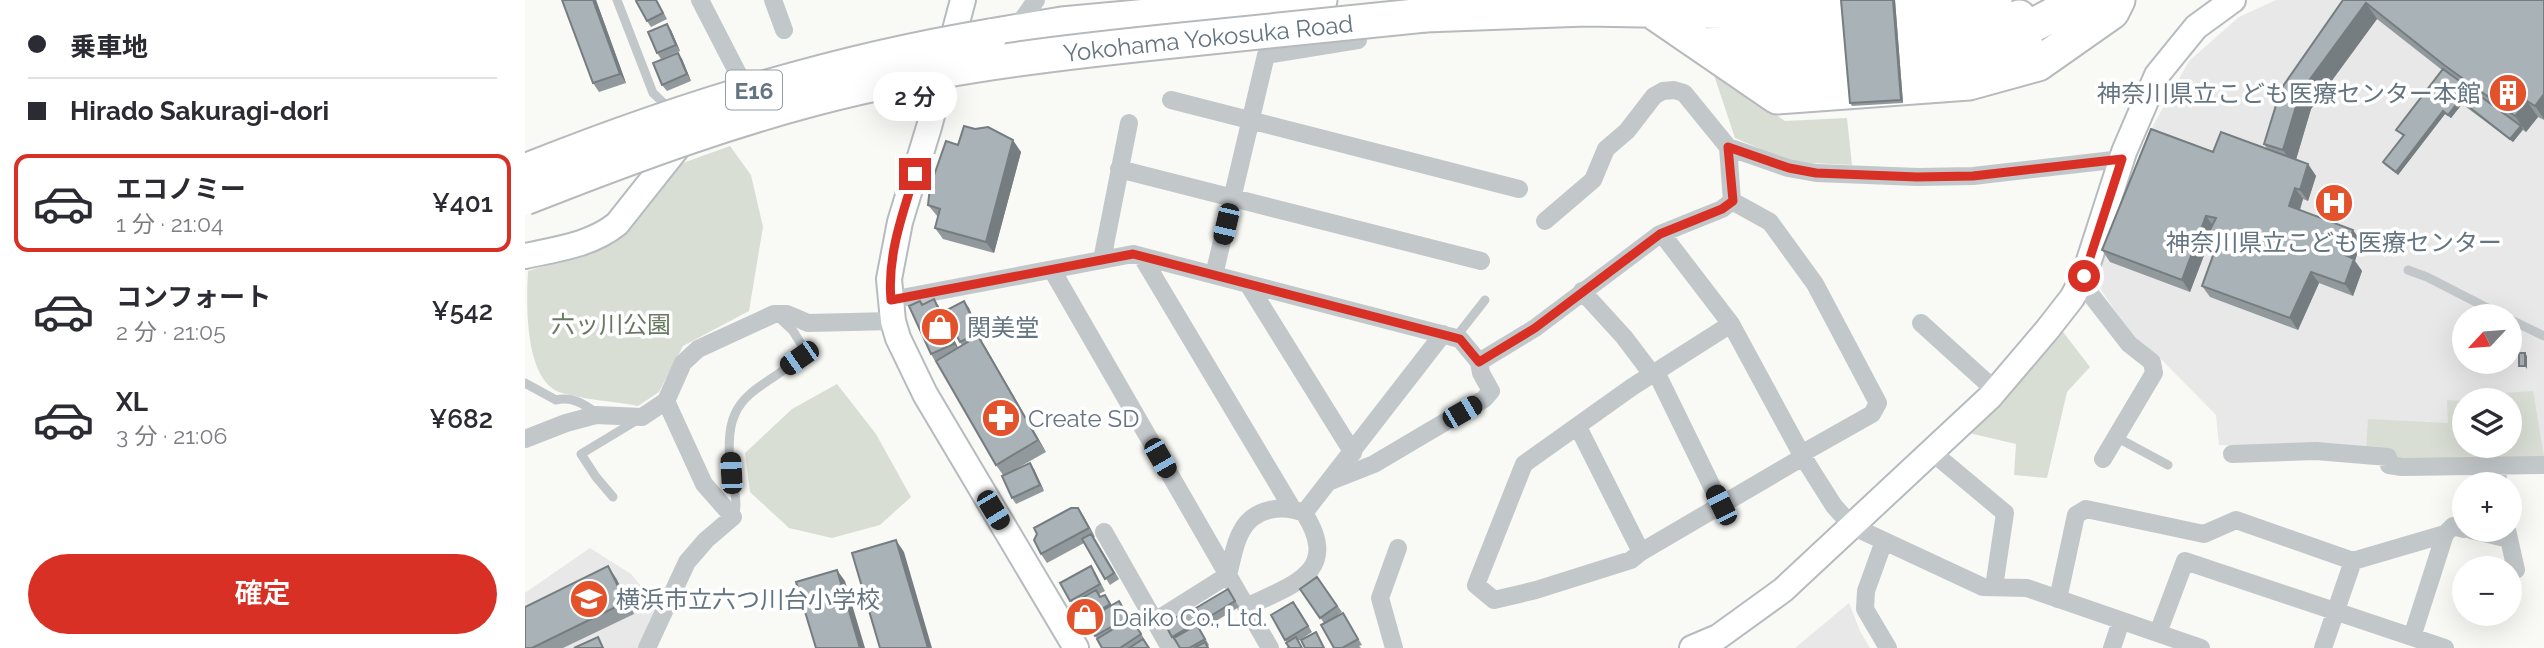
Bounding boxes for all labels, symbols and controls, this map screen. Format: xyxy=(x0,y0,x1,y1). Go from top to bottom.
street label: Yokohama Yokosuka Road xyxy=(1062,8,1354,68)
text: 乗車地 xyxy=(70,32,148,62)
road number: E16 xyxy=(726,71,782,110)
callout: 2 分 xyxy=(873,72,957,122)
building icon: 神奈川県立こども医療センター本館 xyxy=(2487,72,2529,114)
place label: 神奈川県立こども医療センター本館 xyxy=(2097,79,2481,108)
text: 2 分 xyxy=(894,83,936,110)
text: Hirado Sakuragi-dori xyxy=(70,96,329,126)
route end xyxy=(899,158,931,190)
icon: car xyxy=(32,172,95,235)
text: エコノミー xyxy=(116,174,246,204)
hospital icon: 神奈川県立こども医療センター xyxy=(2313,182,2355,224)
text: ¥401 xyxy=(432,188,493,218)
car xyxy=(1212,201,1241,247)
text: 1 分 · 21:04 xyxy=(116,210,224,237)
place label: 神奈川県立こども医療センター xyxy=(2166,228,2502,257)
route start xyxy=(2068,260,2100,292)
icon: car xyxy=(32,280,95,343)
text: コンフォート xyxy=(116,282,271,312)
text: ¥542 xyxy=(432,296,493,326)
north arrow xyxy=(2452,304,2522,374)
map controls xyxy=(2452,304,2522,626)
shop icon: 関美堂 xyxy=(919,306,961,348)
park label: 六ッ川公園 xyxy=(551,310,671,339)
place label: 関美堂 xyxy=(967,313,1039,342)
text: 2 分 · 21:05 xyxy=(116,318,226,345)
car xyxy=(776,337,823,379)
text: XL xyxy=(116,387,148,417)
icon: car xyxy=(32,388,95,451)
button: layers xyxy=(2452,388,2522,458)
car xyxy=(1439,392,1486,432)
pharmacy icon: Create SD xyxy=(980,397,1022,439)
text: ¥682 xyxy=(429,404,493,434)
place label: Create SD xyxy=(1028,404,1139,433)
text: 3 分 · 21:06 xyxy=(116,422,227,449)
car xyxy=(1141,435,1180,481)
car xyxy=(720,451,743,495)
button: + xyxy=(2452,472,2522,542)
car xyxy=(1703,482,1740,528)
car xyxy=(974,487,1013,533)
button: 確定 xyxy=(28,554,497,634)
button: − xyxy=(2452,556,2522,626)
school or university icon: 横浜市立六つ川台小学校 xyxy=(568,578,610,620)
place label: 横浜市立六つ川台小学校 xyxy=(616,585,880,614)
shop icon: Daiko Co., Ltd. xyxy=(1064,596,1106,638)
place label: Daiko Co., Ltd. xyxy=(1112,603,1267,632)

